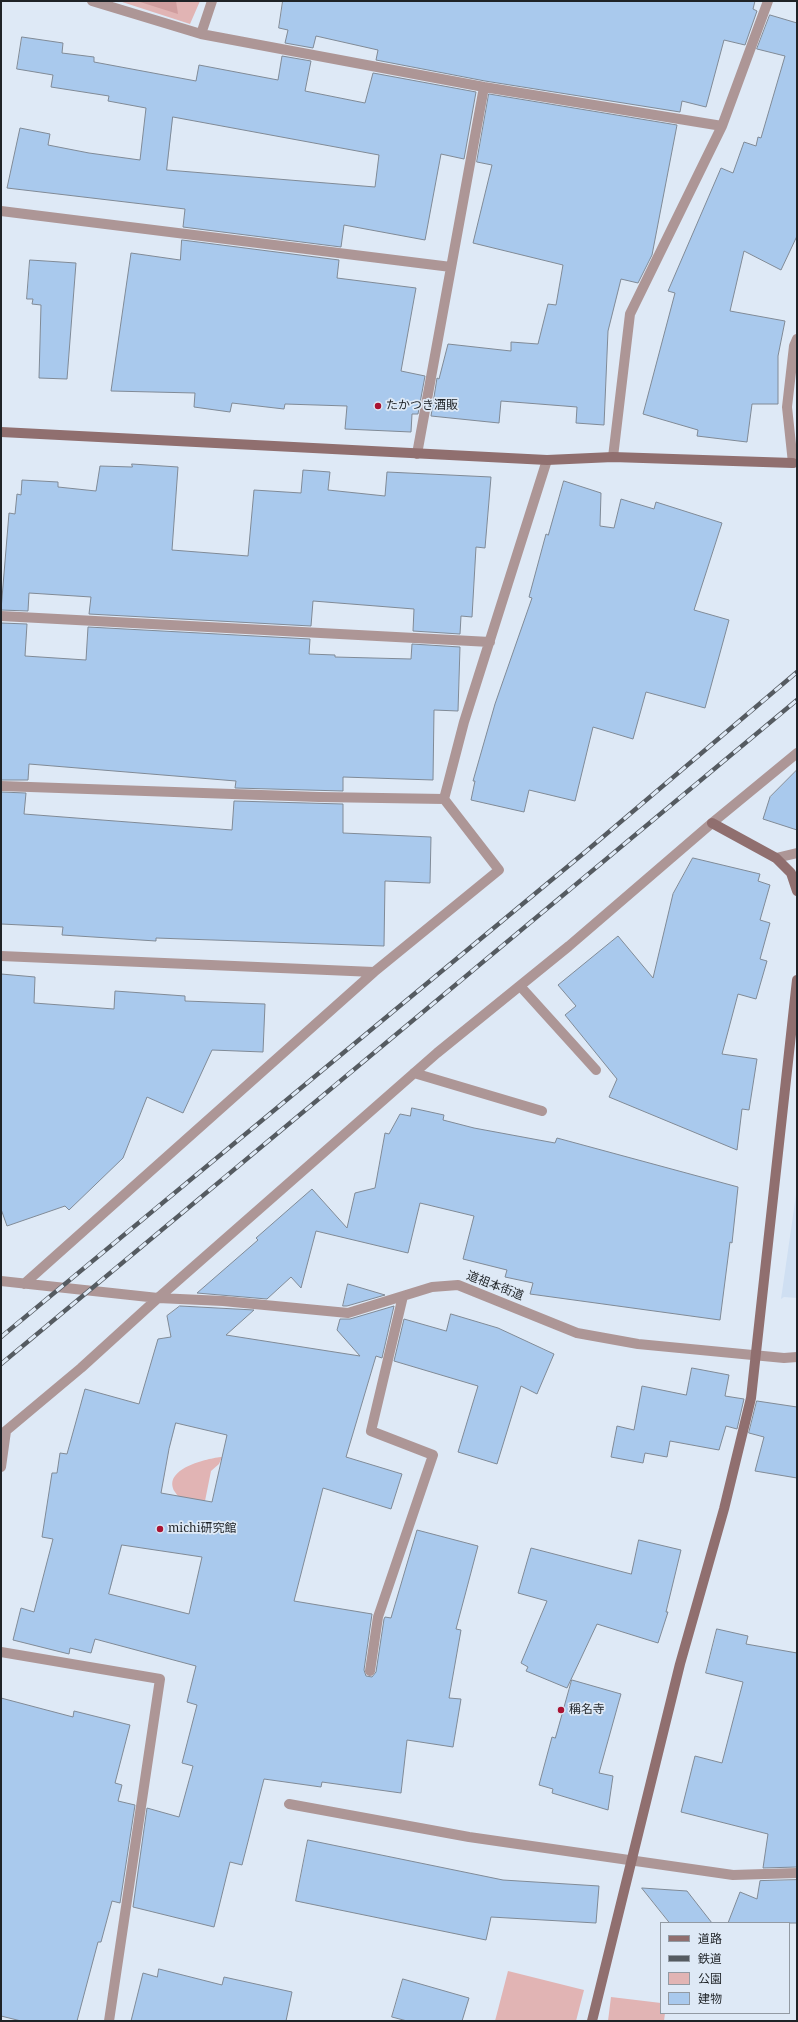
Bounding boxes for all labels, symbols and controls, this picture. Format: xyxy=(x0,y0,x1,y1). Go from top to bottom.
place label: たかつき酒販 xyxy=(386,399,458,413)
marker: たかつき酒販 xyxy=(373,401,383,411)
street label: 道祖本街道 xyxy=(464,1269,526,1303)
place label: michi研究館 xyxy=(168,1522,237,1536)
marker: michi研究館 xyxy=(155,1524,165,1534)
place label: 稱名寺 xyxy=(569,1703,605,1717)
marker: 稱名寺 xyxy=(556,1705,566,1715)
legend xyxy=(660,1922,790,2014)
text: 道路 xyxy=(698,1930,722,1947)
text: 鉄道 xyxy=(698,1950,722,1967)
text: 公園 xyxy=(698,1970,722,1987)
text: 建物 xyxy=(698,1990,722,2007)

